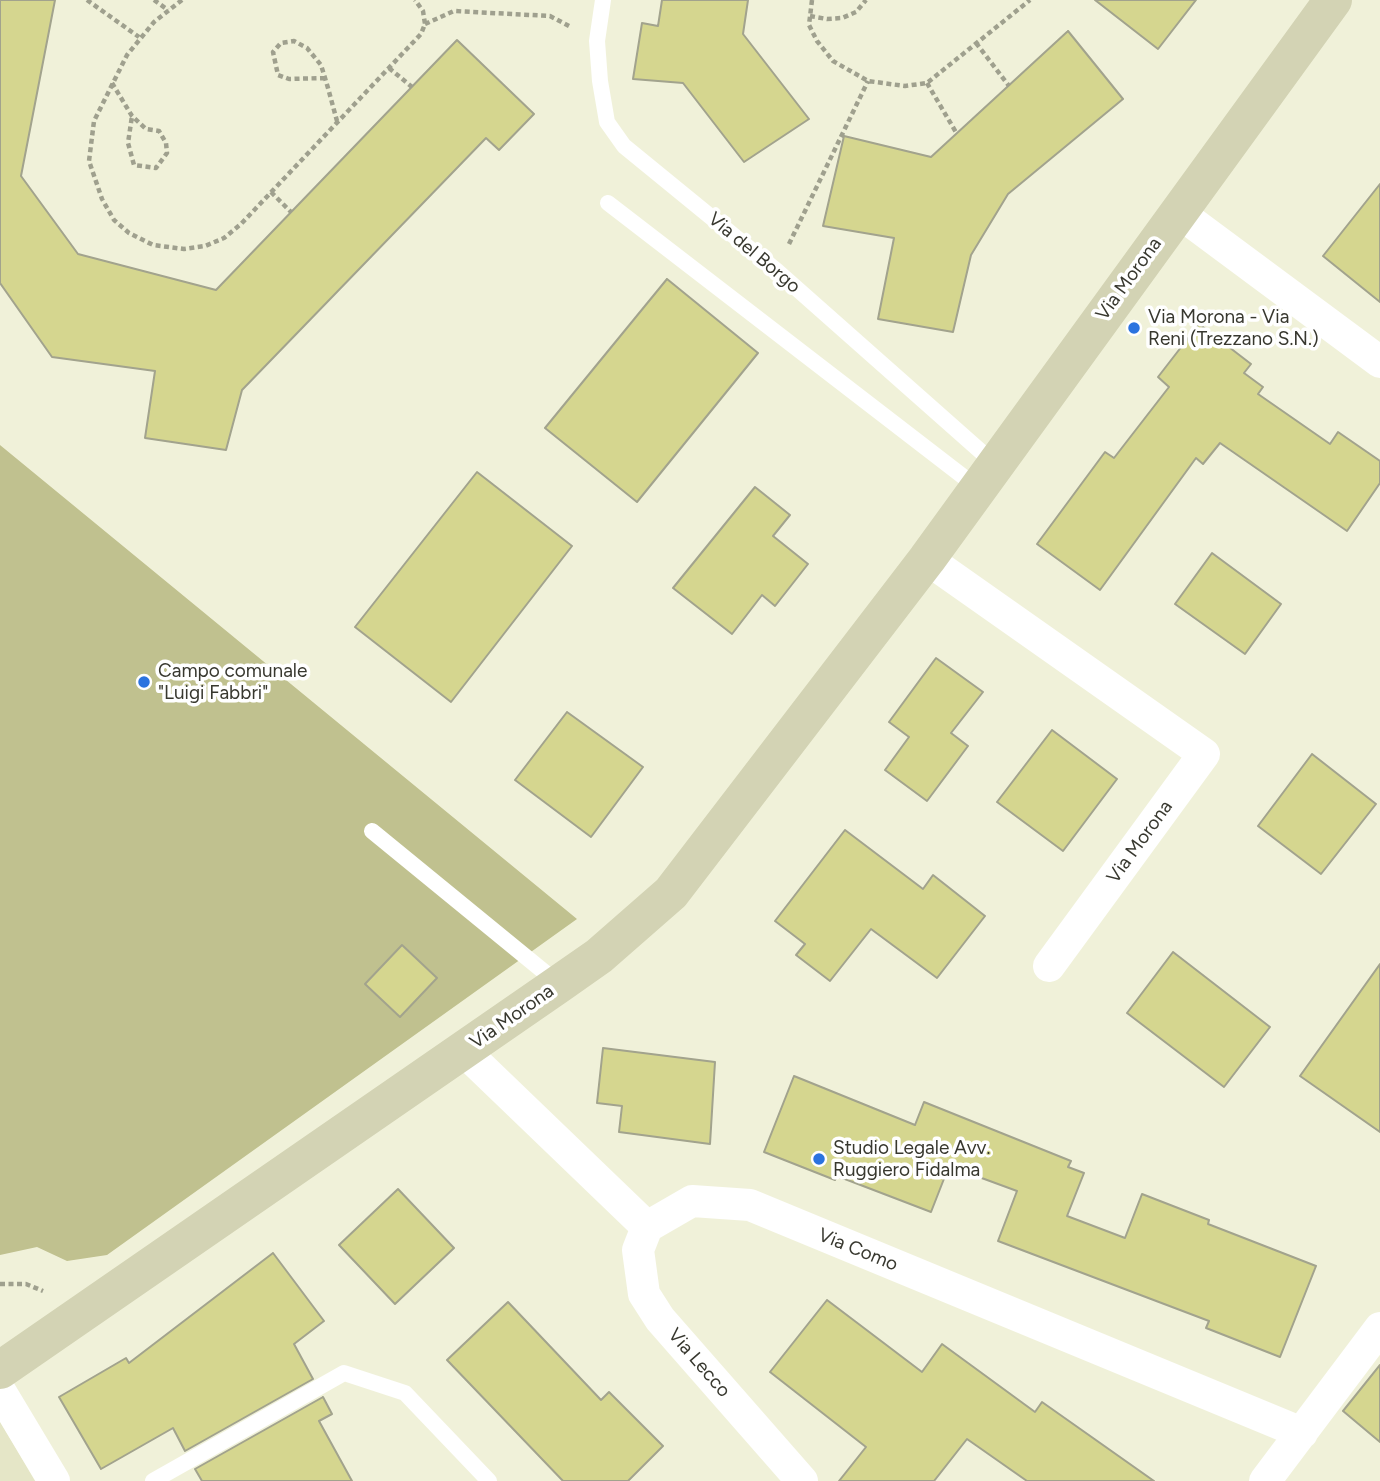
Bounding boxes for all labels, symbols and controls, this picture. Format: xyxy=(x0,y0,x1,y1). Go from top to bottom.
street label: Via del Borgo xyxy=(703,208,805,298)
street label: Via Morona xyxy=(1091,233,1167,325)
place label: Via Morona - Via Reni (Trezzano S.N.) xyxy=(1148,306,1319,350)
marker: Via Morona - Via Reni (Trezzano S.N.) xyxy=(1126,320,1142,336)
place label: Campo comunale "Luigi Fabbri" xyxy=(158,660,307,704)
marker: Campo comunale "Luigi Fabbri" xyxy=(136,674,152,690)
street label: Via Morona xyxy=(1102,796,1178,888)
street label: Via Morona xyxy=(466,980,558,1054)
place label: Studio Legale Avv. Ruggiero Fidalma xyxy=(833,1137,990,1181)
marker: Studio Legale Avv. Ruggiero Fidalma xyxy=(811,1151,827,1167)
street label: Via Como xyxy=(815,1224,901,1276)
street label: Via Lecco xyxy=(663,1324,735,1402)

